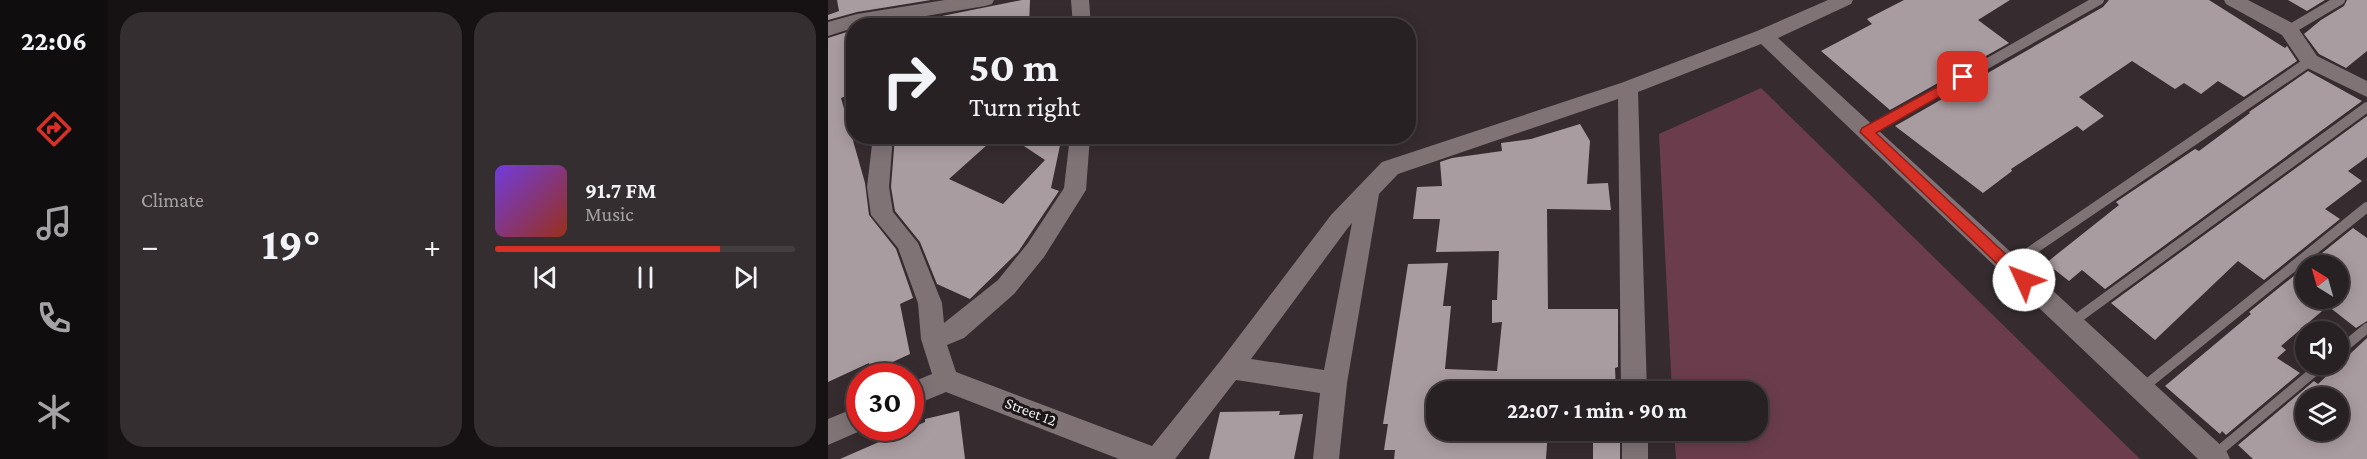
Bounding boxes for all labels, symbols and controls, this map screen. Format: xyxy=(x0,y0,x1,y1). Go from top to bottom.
text: 22:06 xyxy=(21,26,87,56)
icon: right xyxy=(870,42,948,120)
text: 50 m xyxy=(969,43,1059,90)
pin xyxy=(1937,51,1988,102)
icon: arrive xyxy=(1946,60,1979,93)
text: Turn right xyxy=(969,92,1080,122)
icon: directions xyxy=(33,108,75,150)
text: 91.7 FM xyxy=(585,178,656,203)
text: Climate xyxy=(141,189,204,211)
icon: music xyxy=(33,202,75,244)
text: Music xyxy=(585,203,634,225)
text: 19° xyxy=(262,219,320,269)
text: − xyxy=(141,227,158,264)
text: + xyxy=(424,227,441,264)
position arrow xyxy=(1992,248,2056,312)
north arrow xyxy=(2295,255,2349,309)
map controls xyxy=(2295,255,2349,441)
icon: previous xyxy=(529,261,562,294)
icon: pause xyxy=(629,261,662,294)
icon: next xyxy=(729,261,762,294)
icon: phone xyxy=(33,297,75,339)
button: sound xyxy=(2295,321,2349,375)
speed limit sign: 30 xyxy=(846,363,924,441)
button: layers xyxy=(2295,387,2349,441)
icon: climate xyxy=(33,391,75,433)
street label: Street 12 xyxy=(1003,394,1059,429)
text: 22:07 · 1 min · 90 m xyxy=(1507,398,1687,423)

